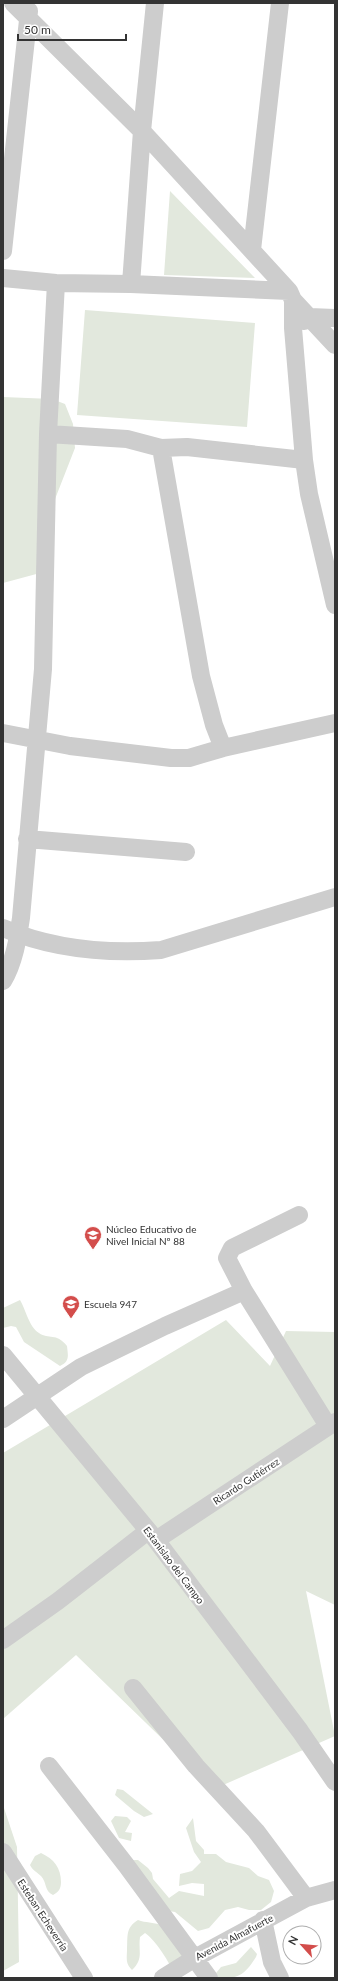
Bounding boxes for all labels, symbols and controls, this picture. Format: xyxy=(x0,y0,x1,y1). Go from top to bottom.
scale bar xyxy=(18,16,126,42)
text: 50 m xyxy=(24,22,51,37)
place label: Núcleo Educativo de Nivel Inicial Nº 88 xyxy=(106,1223,196,1247)
school or university icon: Núcleo Educativo de Nivel Inicial Nº 88 xyxy=(83,1225,103,1250)
school or university icon: Escuela 947 xyxy=(61,1294,81,1319)
place label: Escuela 947 xyxy=(84,1298,137,1310)
street label: Ricardo Gutiérrez xyxy=(211,1455,282,1507)
street label: Estanislao del Campo xyxy=(141,1524,207,1606)
street label: Esteban Echeverría xyxy=(15,1877,71,1953)
street label: Avenida Almafuerte xyxy=(193,1911,275,1963)
north arrow xyxy=(282,1925,322,1965)
text: N xyxy=(285,1934,300,1947)

